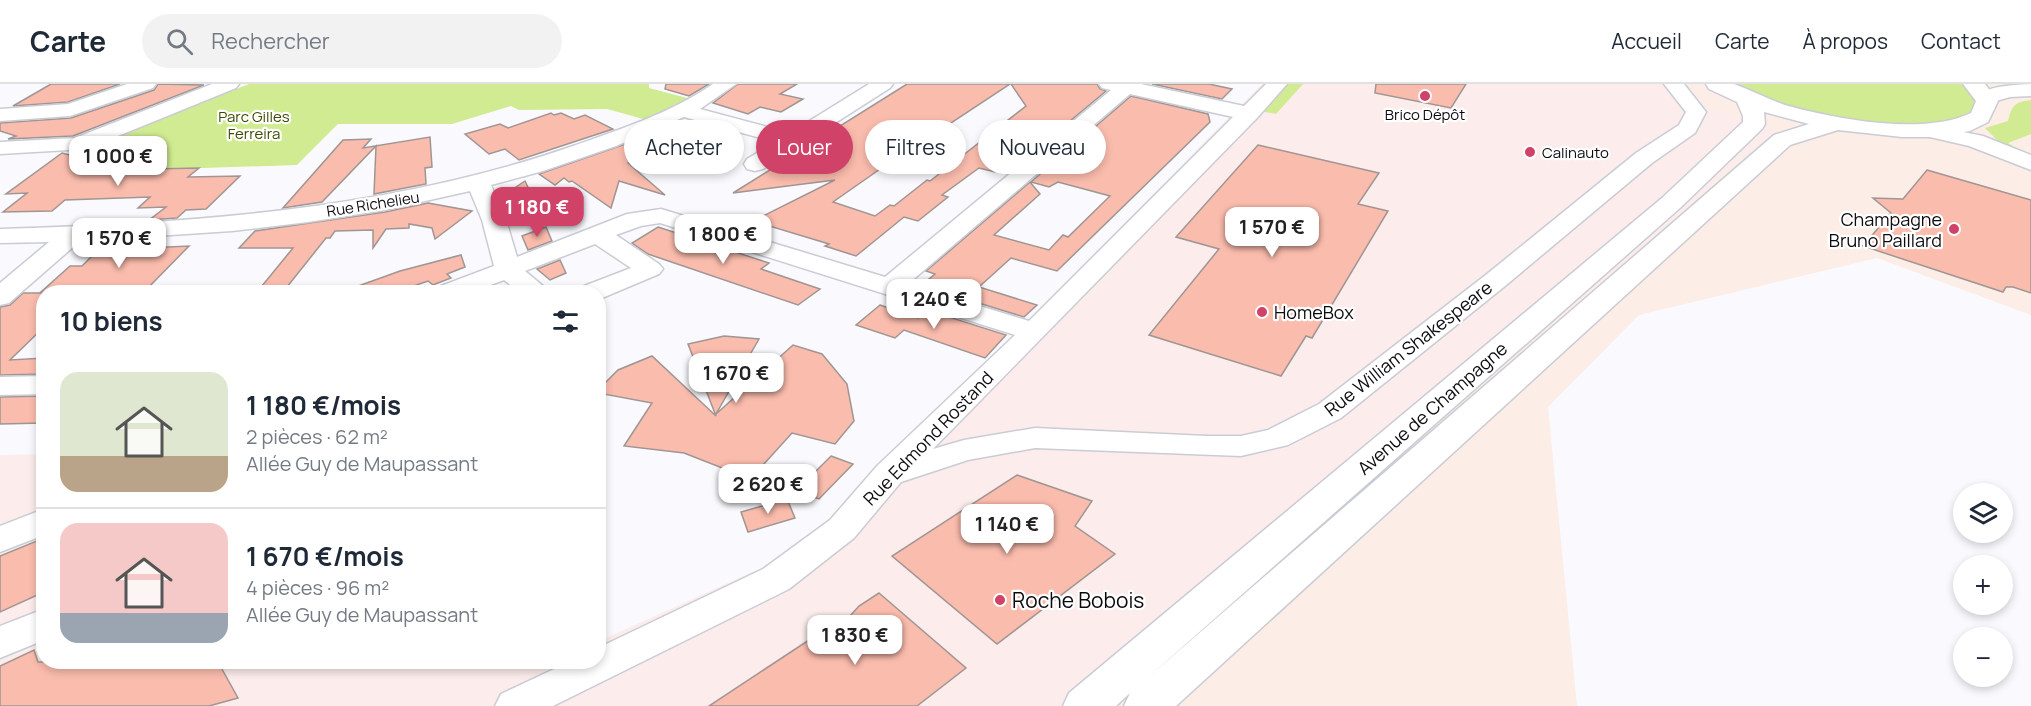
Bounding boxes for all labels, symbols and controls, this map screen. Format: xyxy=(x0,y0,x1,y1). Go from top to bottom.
search box xyxy=(142,14,562,68)
text: Carte xyxy=(30,22,106,60)
icon: search xyxy=(163,25,196,58)
text: Rechercher xyxy=(211,26,330,56)
text: Accueil xyxy=(1611,27,1682,55)
text: Carte xyxy=(1715,27,1769,55)
text: À propos xyxy=(1802,27,1888,55)
text: Contact xyxy=(1921,27,2001,55)
marker: Brico Dépôt xyxy=(1418,89,1432,103)
place label: Brico Dépôt xyxy=(1385,104,1465,125)
park label: Parc Gilles Ferreira xyxy=(218,106,290,144)
chip: Acheter xyxy=(624,120,744,174)
chip: Louer xyxy=(756,120,853,174)
chip: Filtres xyxy=(865,120,966,174)
chip: Nouveau xyxy=(978,120,1106,174)
pin: 1 000 € xyxy=(63,136,173,187)
text: 1 000 € xyxy=(83,142,153,169)
place label: Calinauto xyxy=(1542,142,1609,163)
marker: Calinauto xyxy=(1523,145,1537,159)
street label: Rue Richelieu xyxy=(325,186,421,222)
pin: 1 180 € xyxy=(482,187,592,238)
text: 1 180 € xyxy=(505,193,569,220)
pin: 1 570 € xyxy=(1217,207,1327,258)
place label: Champagne Bruno Paillard xyxy=(1829,207,1942,252)
text: 1 570 € xyxy=(1239,213,1305,240)
pin: 1 800 € xyxy=(668,214,778,265)
pin: 1 570 € xyxy=(64,218,174,269)
text: 1 800 € xyxy=(689,220,757,247)
marker: Champagne Bruno Paillard xyxy=(1947,222,1961,236)
text: 1 570 € xyxy=(86,224,152,251)
street label: Rue William Shakespeare xyxy=(1319,275,1497,421)
pin: 1 240 € xyxy=(879,279,989,330)
text: 1 240 € xyxy=(900,285,968,312)
place label: HomeBox xyxy=(1274,300,1354,324)
text: 10 biens xyxy=(60,303,163,339)
icon: filters xyxy=(549,305,582,338)
marker: HomeBox xyxy=(1255,305,1269,319)
street label: Avenue de Champagne xyxy=(1352,336,1512,480)
pin: 1 670 € xyxy=(681,353,791,404)
text: 1 670 € xyxy=(703,359,769,386)
street label: Rue Edmond Rostand xyxy=(858,366,998,510)
text: 1 180 €/mois xyxy=(246,387,401,423)
icon: home xyxy=(108,396,180,468)
text: 2 pièces · 62 m² xyxy=(246,423,388,450)
text: Allée Guy de Maupassant xyxy=(246,450,478,477)
pin: 2 620 € xyxy=(713,464,823,515)
text: 2 620 € xyxy=(732,470,804,497)
map controls xyxy=(1953,483,2013,687)
button: layers xyxy=(1953,483,2013,543)
pin: 1 140 € xyxy=(952,504,1062,555)
text: 1 140 € xyxy=(975,510,1039,537)
text: 1 670 €/mois xyxy=(246,538,404,574)
icon: home xyxy=(108,547,180,619)
button: + xyxy=(1953,555,2013,615)
text: 4 pièces · 96 m² xyxy=(246,574,389,601)
place label: Roche Bobois xyxy=(1012,586,1144,614)
marker: Roche Bobois xyxy=(993,593,1007,607)
text: Allée Guy de Maupassant xyxy=(246,601,478,628)
pin: 1 830 € xyxy=(800,615,910,666)
text: 1 830 € xyxy=(821,621,889,648)
button: − xyxy=(1953,627,2013,687)

